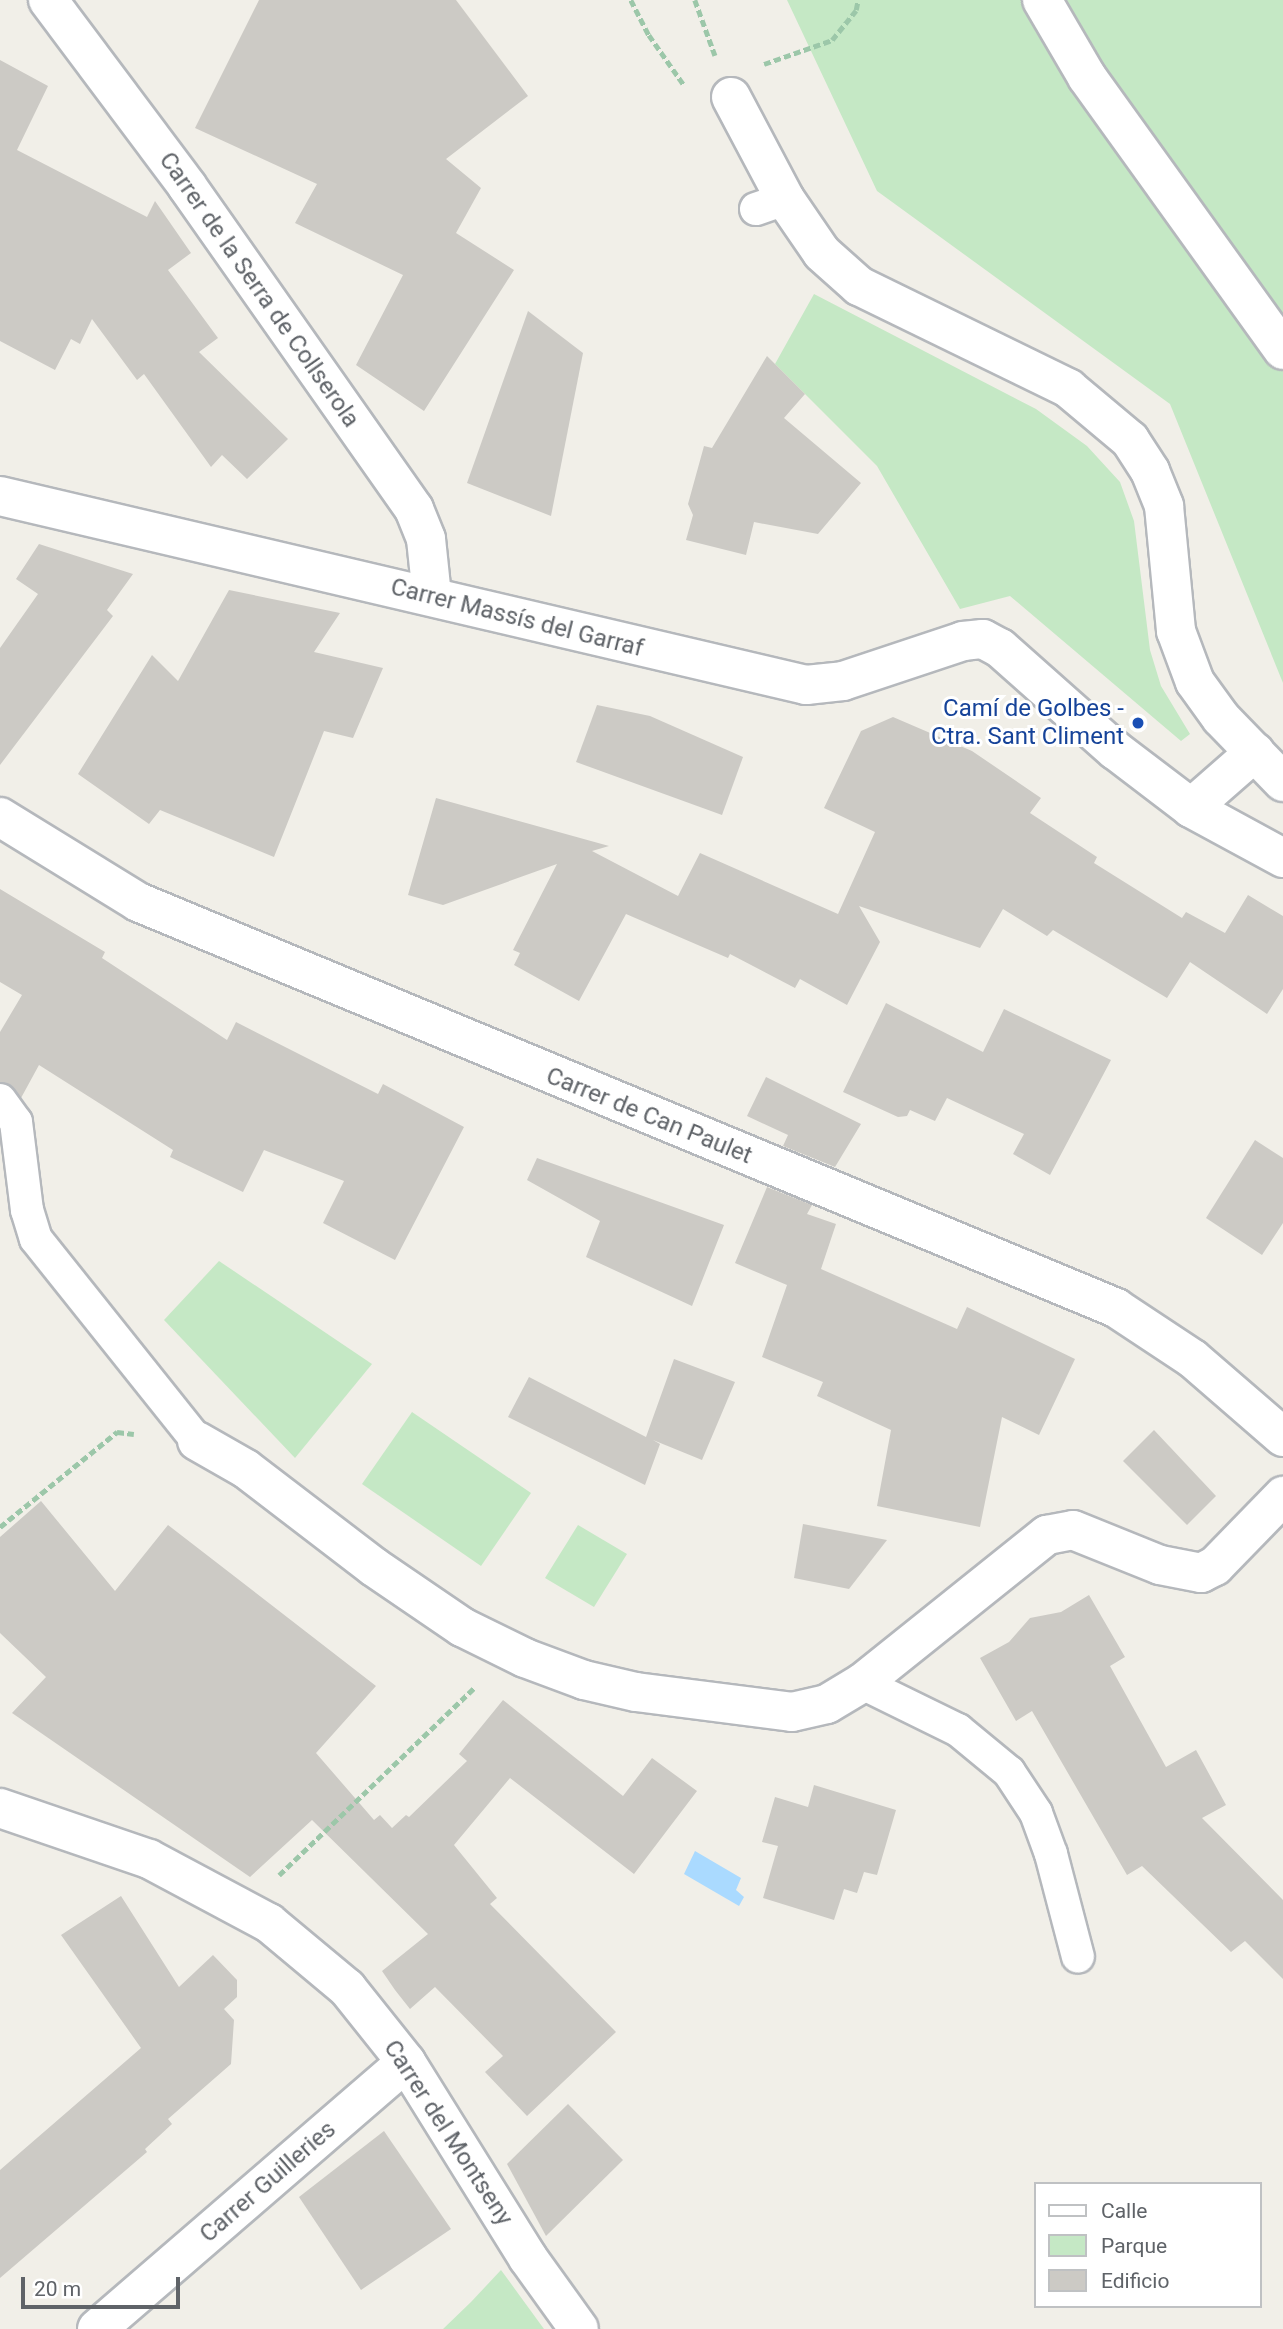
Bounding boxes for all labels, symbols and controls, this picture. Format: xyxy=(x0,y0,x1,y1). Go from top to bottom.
street label: Carrer de la Serra de Collserola xyxy=(153,147,365,433)
street label: Carrer Massís del Garraf xyxy=(388,573,646,663)
place label: Camí de Golbes - Ctra. Sant Climent xyxy=(931,695,1124,751)
marker: Camí de Golbes - Ctra. Sant Climent xyxy=(1130,715,1146,731)
street label: Carrer de Can Paulet xyxy=(542,1062,756,1170)
street label: Carrer del Montseny xyxy=(377,2035,519,2231)
street label: Carrer Guilleries xyxy=(194,2115,342,2249)
legend xyxy=(1034,2182,1262,2308)
text: Calle xyxy=(1101,2199,1147,2223)
text: Parque xyxy=(1101,2234,1167,2258)
scale bar xyxy=(24,2262,184,2306)
text: Edificio xyxy=(1101,2269,1169,2293)
text: 20 m xyxy=(34,2277,81,2301)

